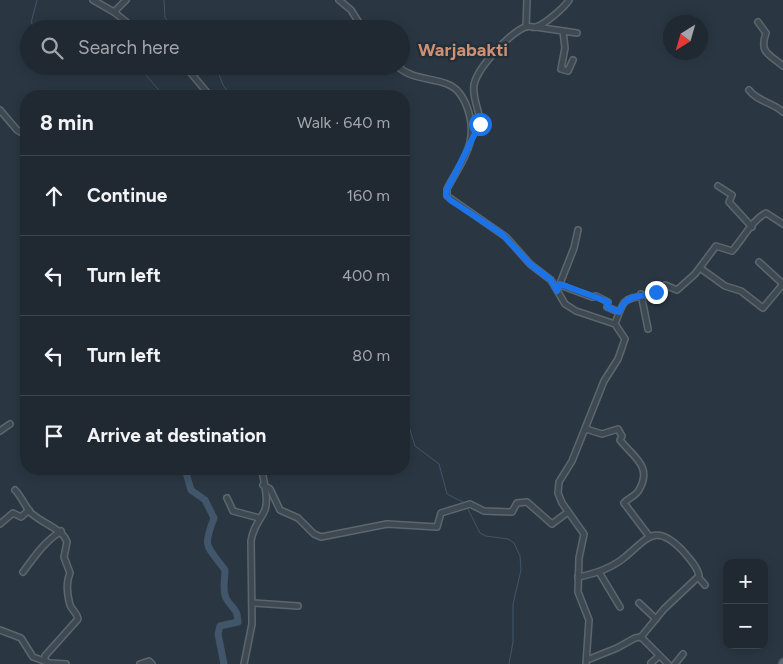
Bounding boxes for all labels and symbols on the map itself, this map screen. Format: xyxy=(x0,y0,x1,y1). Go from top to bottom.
north arrow xyxy=(663,15,708,60)
district label: Warjabakti xyxy=(418,39,508,61)
route start xyxy=(469,113,492,136)
route end xyxy=(645,281,668,304)

